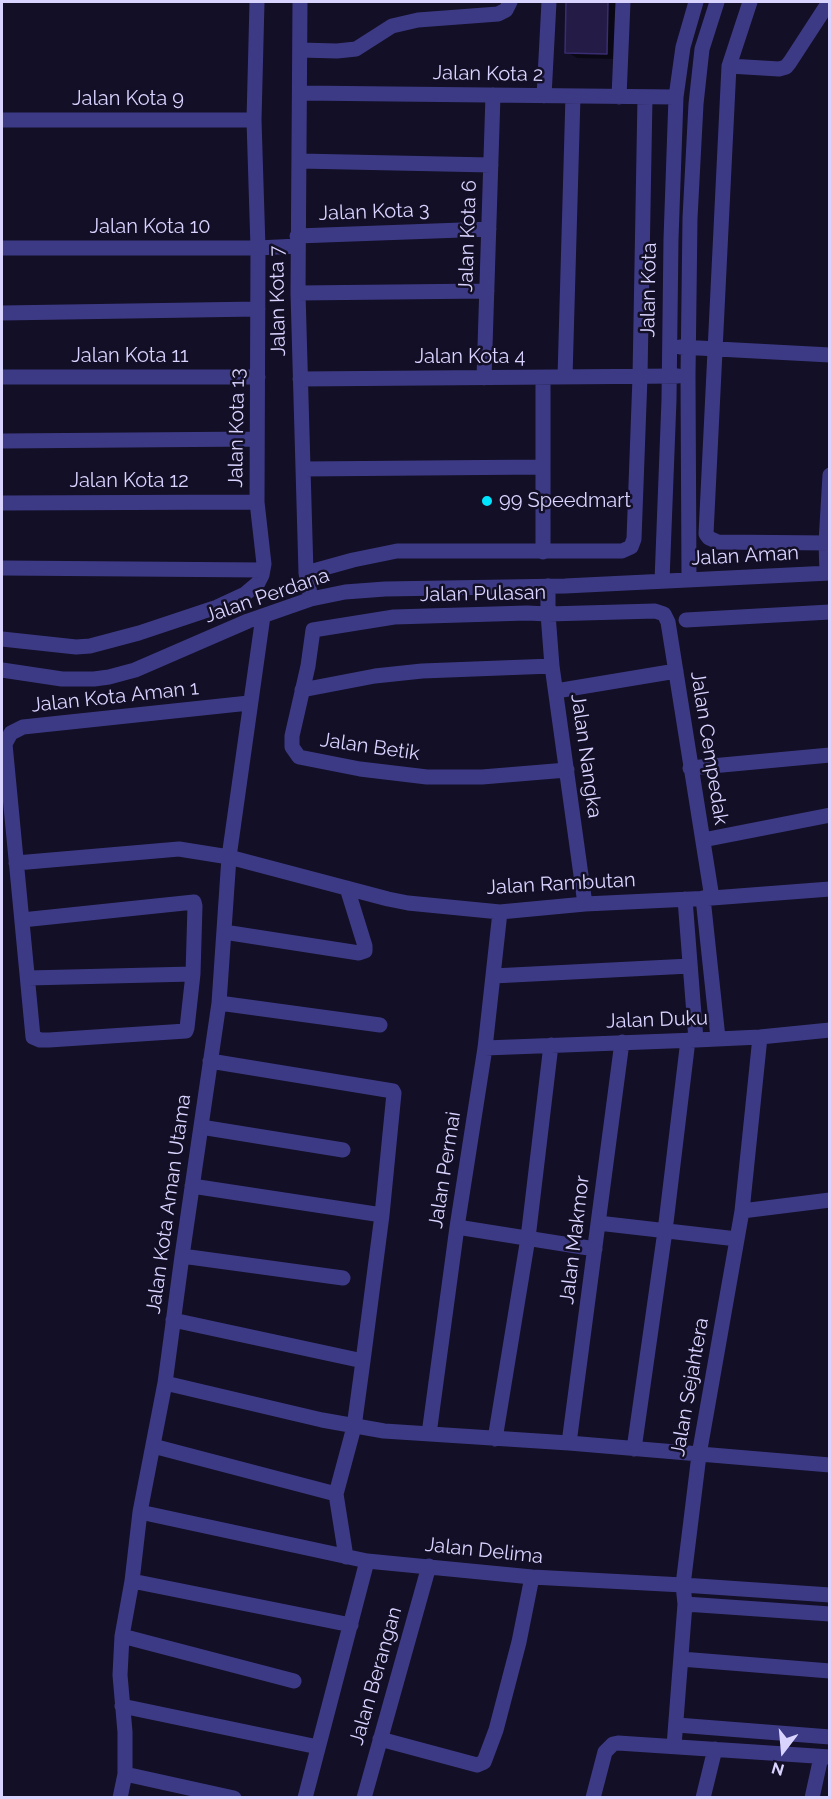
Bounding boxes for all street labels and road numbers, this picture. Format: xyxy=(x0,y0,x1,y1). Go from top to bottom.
street label: Jalan Kota 2 xyxy=(433,61,543,87)
street label: Jalan Kota 9 xyxy=(72,87,184,111)
street label: Jalan Kota 6 xyxy=(454,180,482,292)
street label: Jalan Kota 3 xyxy=(318,198,430,226)
street label: Jalan Kota 10 xyxy=(90,215,210,239)
street label: Jalan Kota xyxy=(636,242,662,338)
street label: Jalan Kota 7 xyxy=(265,245,291,357)
street label: Jalan Kota 11 xyxy=(71,344,189,368)
street label: Jalan Kota 4 xyxy=(414,345,526,369)
street label: Jalan Kota 13 xyxy=(224,368,250,488)
street label: Jalan Kota 12 xyxy=(69,469,189,493)
street label: Jalan Aman xyxy=(690,541,800,571)
street label: Jalan Perdana xyxy=(202,563,332,629)
street label: Jalan Pulasan xyxy=(420,581,546,607)
street label: Jalan Cempedak xyxy=(685,669,733,827)
street label: Jalan Kota Aman 1 xyxy=(30,676,200,718)
street label: Jalan Nangka xyxy=(565,692,607,820)
street label: Jalan Betik xyxy=(319,728,421,766)
street label: Jalan Rambutan xyxy=(486,868,636,900)
street label: Jalan Duku xyxy=(606,1006,708,1034)
street label: Jalan Kota Aman Utama xyxy=(142,1093,196,1315)
street label: Jalan Permai xyxy=(424,1110,466,1230)
street label: Jalan Makmor xyxy=(555,1174,595,1306)
street label: Jalan Sejahtera xyxy=(666,1316,714,1458)
street label: Jalan Delima xyxy=(424,1533,544,1569)
street label: Jalan Berangan xyxy=(345,1604,407,1748)

